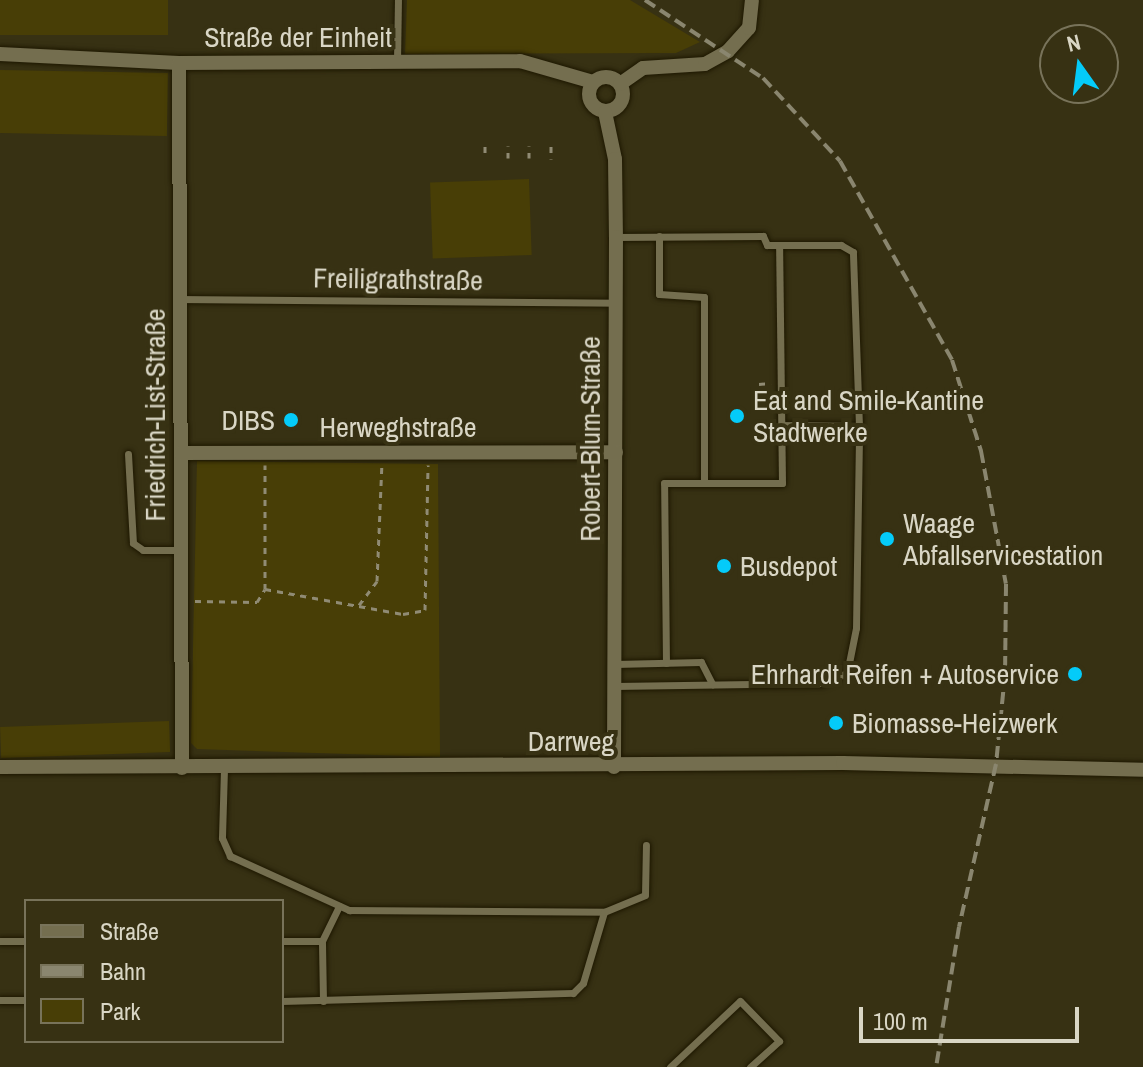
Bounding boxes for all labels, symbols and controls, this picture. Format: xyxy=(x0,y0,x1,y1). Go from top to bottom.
street label: Straße der Einheit xyxy=(204,20,392,54)
north arrow xyxy=(1039,24,1119,104)
text: N xyxy=(1064,27,1084,59)
street label: Freiligrathstraße xyxy=(313,261,483,297)
street label: Friedrich-List-Straße xyxy=(138,308,172,522)
street label: Robert-Blum-Straße xyxy=(573,336,607,542)
place label: Eat and Smile-Kantine Stadtwerke xyxy=(753,383,984,449)
place label: DIBS xyxy=(221,403,275,437)
marker: Eat and Smile-Kantine Stadtwerke xyxy=(728,407,746,425)
street label: Herweghstraße xyxy=(320,410,476,444)
marker: DIBS xyxy=(282,411,300,429)
place label: Waage Abfallservicestation xyxy=(903,506,1103,572)
marker: Waage Abfallservicestation xyxy=(878,530,896,548)
place label: Busdepot xyxy=(740,549,837,583)
marker: Busdepot xyxy=(715,557,733,575)
place label: Ehrhardt Reifen + Autoservice xyxy=(749,657,1059,691)
marker: Ehrhardt Reifen + Autoservice xyxy=(1066,665,1084,683)
place label: Biomasse-Heizwerk xyxy=(852,706,1057,740)
marker: Biomasse-Heizwerk xyxy=(827,714,845,732)
street label: Darrweg xyxy=(528,724,614,758)
legend xyxy=(24,899,284,1043)
text: Straße xyxy=(100,915,159,947)
text: Bahn xyxy=(100,955,146,987)
scale bar xyxy=(863,991,1083,1041)
text: Park xyxy=(100,995,140,1027)
text: 100 m xyxy=(873,1005,928,1037)

